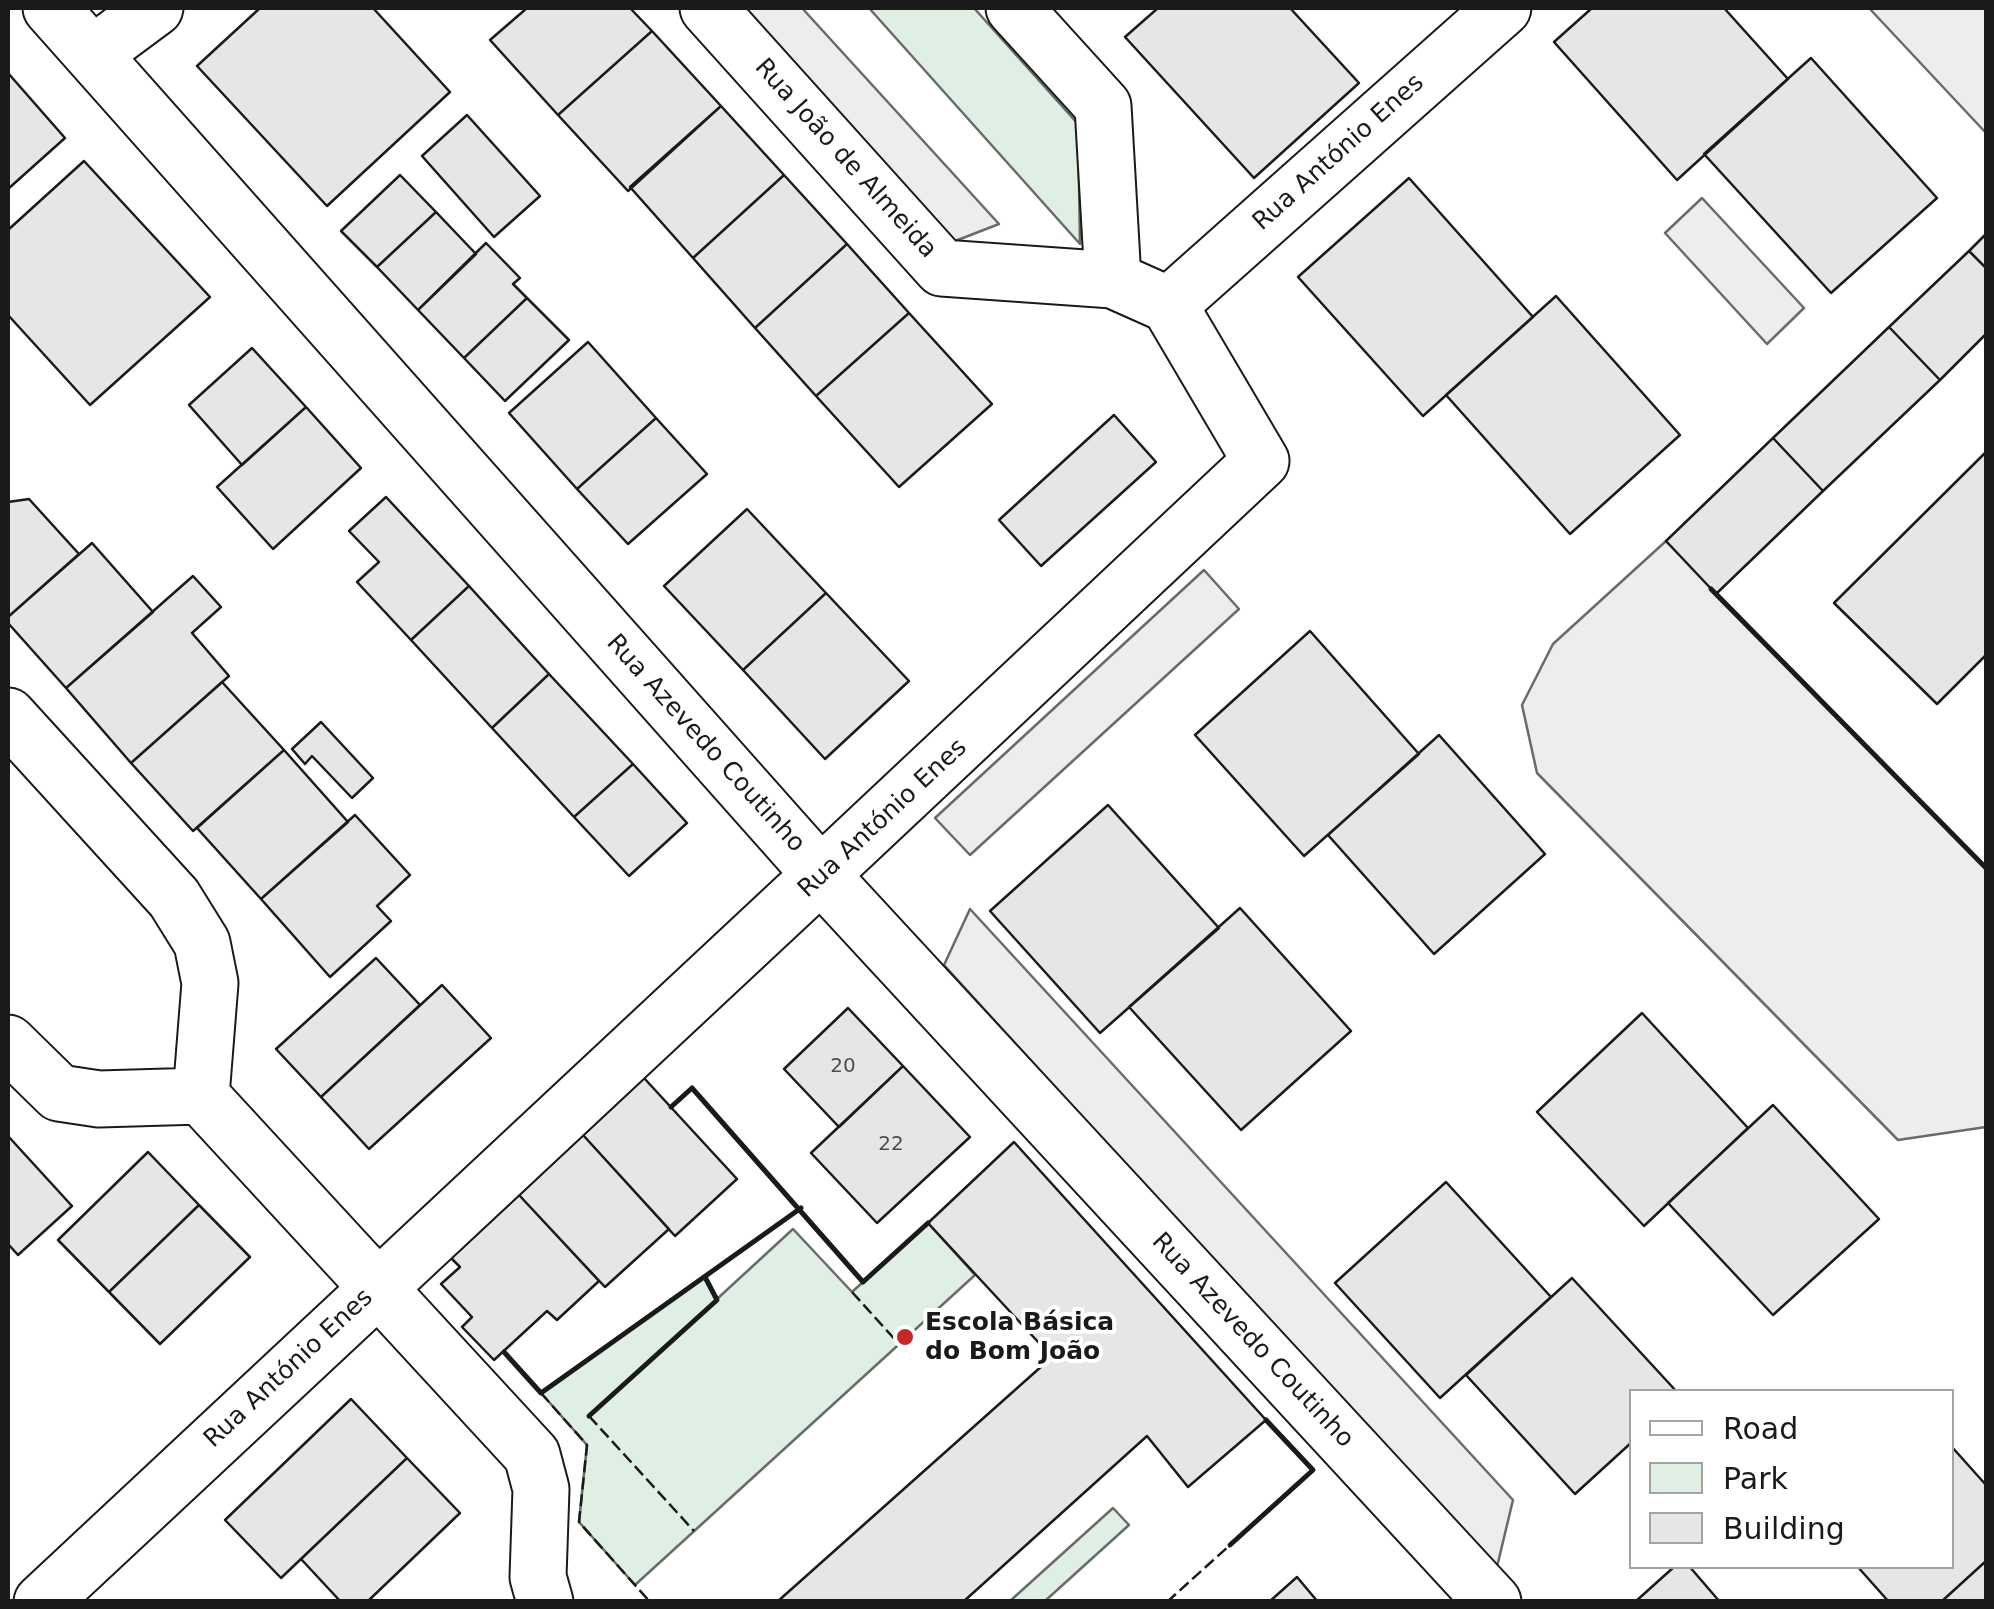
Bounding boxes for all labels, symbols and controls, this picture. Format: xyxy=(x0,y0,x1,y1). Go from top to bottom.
street label: Rua João de Almeida xyxy=(748,53,942,265)
street label: Rua António Enes xyxy=(1247,68,1431,238)
street label: Rua Azevedo Coutinho xyxy=(599,629,811,859)
street label: Rua António Enes xyxy=(793,733,973,905)
house number: 20 xyxy=(830,1055,856,1079)
house number: 22 xyxy=(878,1133,904,1157)
street label: Rua Azevedo Coutinho xyxy=(1145,1227,1359,1455)
street label: Rua António Enes xyxy=(199,1283,379,1455)
place label: Escola Básica do Bom João xyxy=(925,1308,1114,1367)
marker: Escola Básica do Bom João xyxy=(894,1326,916,1348)
legend xyxy=(1629,1389,1954,1569)
text: Road xyxy=(1723,1411,1798,1446)
text: Park xyxy=(1723,1461,1788,1496)
text: Building xyxy=(1723,1511,1845,1546)

